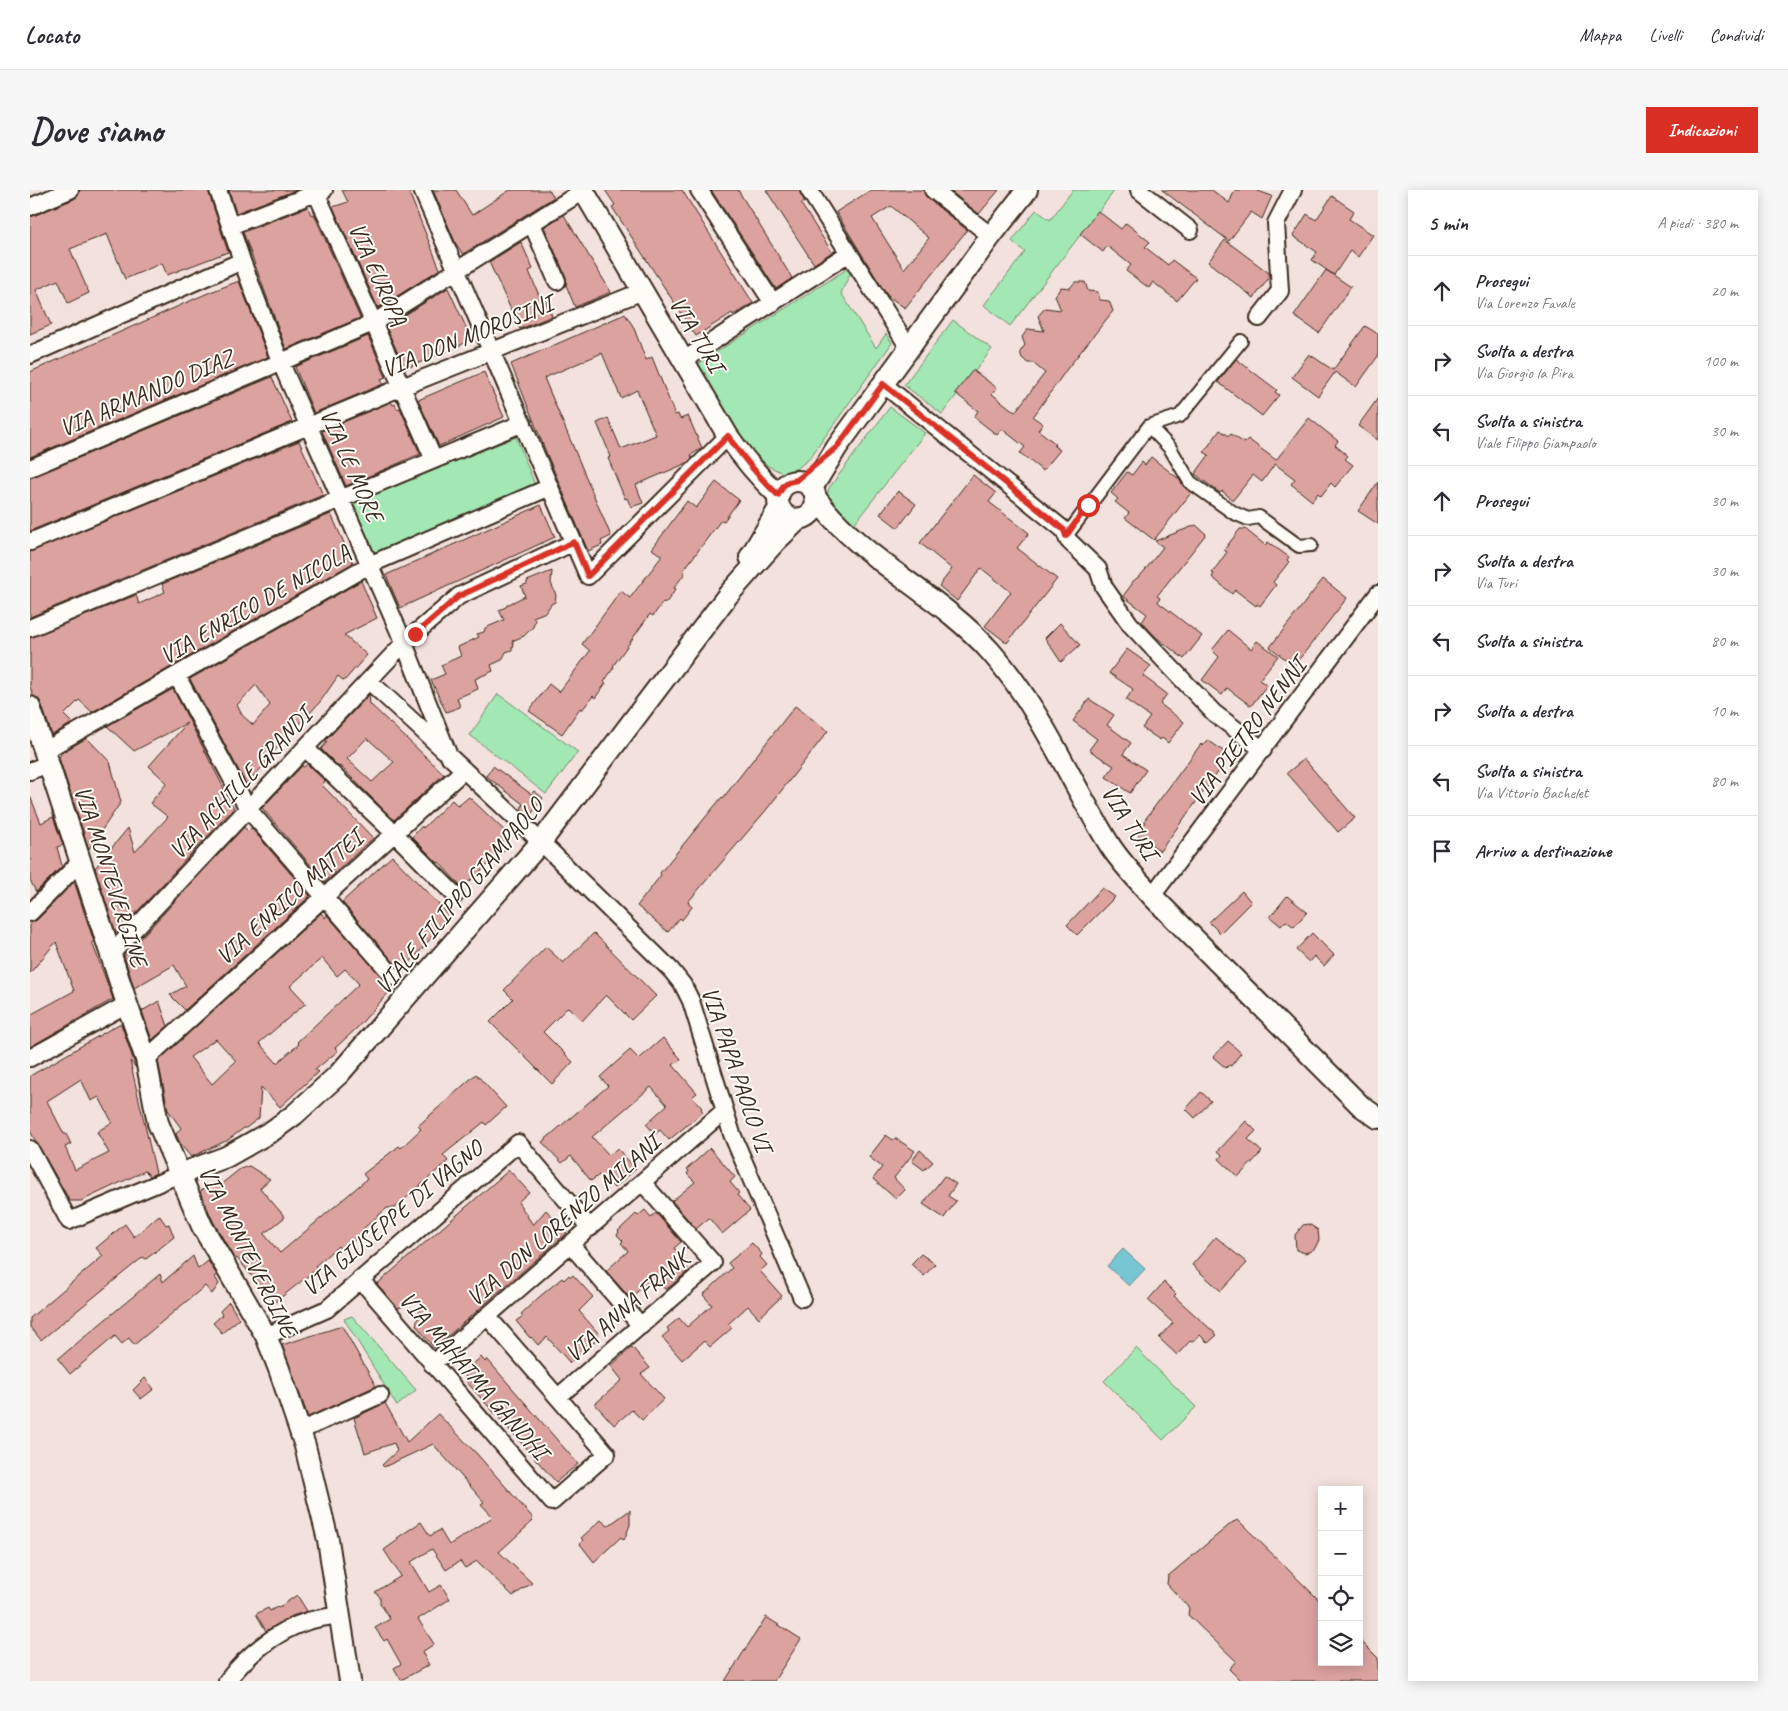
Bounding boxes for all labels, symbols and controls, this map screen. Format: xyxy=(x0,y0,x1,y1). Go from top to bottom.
text: Locato xyxy=(25,20,79,50)
text: Mappa xyxy=(1580,24,1621,46)
text: Livelli xyxy=(1649,24,1682,46)
text: Condividi xyxy=(1710,24,1763,46)
button: Indicazioni xyxy=(1646,107,1758,153)
text: Dove siamo xyxy=(30,108,163,153)
text: 5 min xyxy=(1428,210,1468,236)
text: A piedi · 380 m xyxy=(1657,213,1738,233)
street label: VIA EUROPA xyxy=(342,218,414,331)
text: Prosegui xyxy=(1475,269,1528,293)
icon: ahead xyxy=(1428,277,1456,305)
text: 20 m xyxy=(1711,281,1738,301)
street label: VIA DON MOROSINI xyxy=(377,286,562,384)
street label: VIA TURI xyxy=(663,291,734,382)
text: Via Lorenzo Favale xyxy=(1475,293,1575,313)
text: Svolta a destra xyxy=(1475,339,1573,363)
street label: VIA ARMANDO DIAZ xyxy=(55,342,240,443)
icon: right xyxy=(1428,347,1456,375)
text: 100 m xyxy=(1704,351,1738,371)
text: Via Giorgio la Pira xyxy=(1475,363,1573,383)
street label: VIA LE MORE xyxy=(314,404,392,529)
text: Svolta a sinistra xyxy=(1475,409,1582,433)
icon: left xyxy=(1428,417,1456,445)
text: 30 m xyxy=(1711,421,1738,441)
text: Viale Filippo Giampaolo xyxy=(1475,433,1596,453)
icon: ahead xyxy=(1428,487,1456,515)
text: Prosegui xyxy=(1475,489,1528,513)
text: 30 m xyxy=(1711,491,1738,511)
route start xyxy=(1077,494,1100,517)
street label: VIA ENRICO DE NICOLA xyxy=(154,537,356,671)
text: Svolta a destra xyxy=(1475,549,1573,573)
icon: right xyxy=(1428,557,1456,585)
text: 30 m xyxy=(1711,561,1738,581)
text: Via Turi xyxy=(1475,573,1517,593)
route end xyxy=(404,623,427,646)
icon: left xyxy=(1428,627,1456,655)
text: Svolta a sinistra xyxy=(1475,629,1582,653)
text: 80 m xyxy=(1711,631,1738,651)
street label: VIA PIETRO NENNI xyxy=(1182,648,1315,812)
street label: VIA ACHILLE GRANDI xyxy=(162,697,322,865)
icon: right xyxy=(1428,697,1456,725)
text: Svolta a destra xyxy=(1475,699,1573,723)
text: 10 m xyxy=(1711,701,1738,721)
text: Svolta a sinistra xyxy=(1475,759,1582,783)
icon: left xyxy=(1428,767,1456,795)
text: 80 m xyxy=(1711,771,1738,791)
street label: VIA TURI xyxy=(1095,779,1168,869)
street label: VIA MONTEVERGINE xyxy=(68,782,155,973)
text: Via Vittorio Bachelet xyxy=(1475,783,1588,803)
street label: VIALE FILIPPO GIAMPAOLO xyxy=(368,790,551,1000)
street label: VIA ENRICO MATTEI xyxy=(209,820,373,971)
icon: arrive xyxy=(1428,837,1456,865)
text: Arrivo a destinazione xyxy=(1475,839,1611,863)
street label: VIA PAPA PAOLO VI xyxy=(695,983,781,1160)
street label: VIA DON LORENZO MILANI xyxy=(460,1125,669,1312)
street label: VIA GIUSEPPE DI VAGNO xyxy=(295,1132,491,1302)
street label: VIA MONTEVERGINE xyxy=(192,1160,306,1345)
street label: VIA ANNA FRANK xyxy=(558,1240,700,1368)
street label: VIA MAHATMA GANDHI xyxy=(393,1285,559,1469)
map controls xyxy=(1318,1486,1363,1666)
button: + xyxy=(1318,1486,1363,1531)
button: − xyxy=(1318,1531,1363,1576)
button: locate xyxy=(1318,1576,1363,1621)
button: layers xyxy=(1318,1621,1363,1666)

